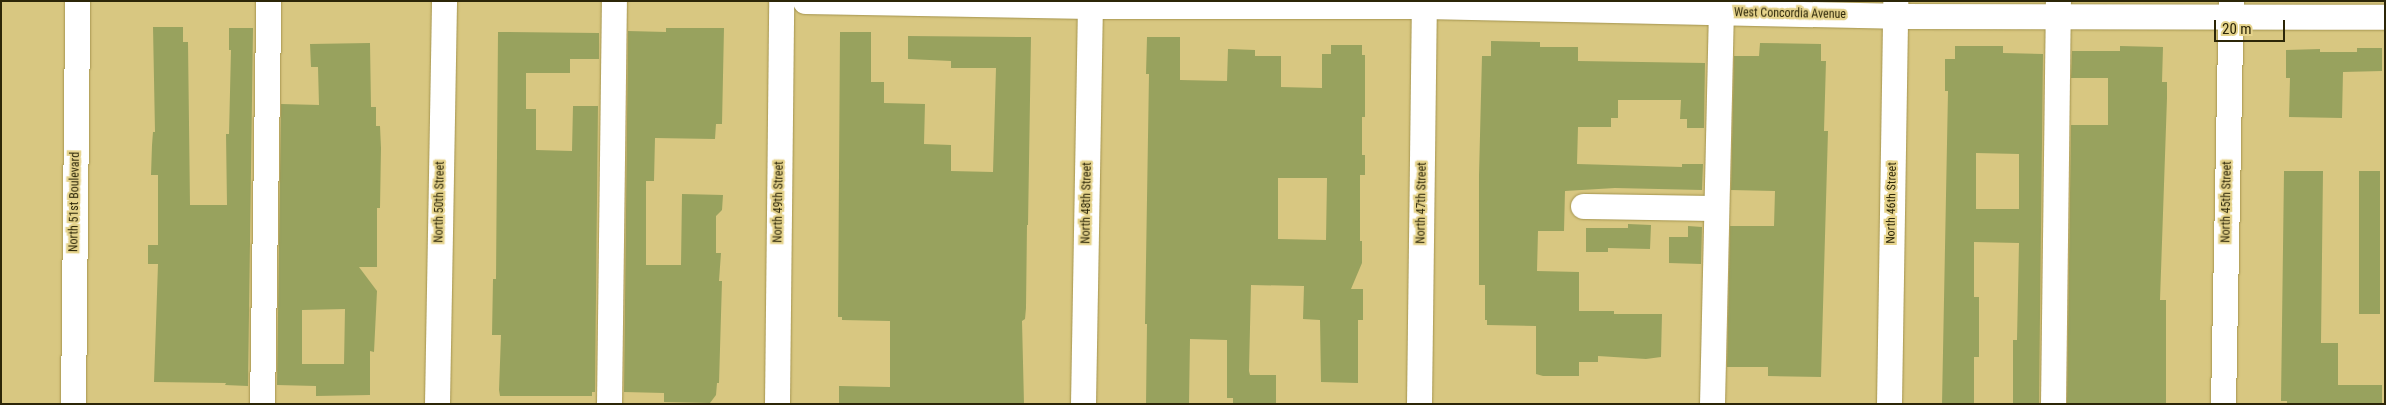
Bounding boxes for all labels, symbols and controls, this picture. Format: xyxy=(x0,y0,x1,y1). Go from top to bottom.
street label: West Concordia Avenue xyxy=(1734,6,1846,22)
scale bar xyxy=(2216,10,2287,42)
text: 20 m xyxy=(2222,20,2252,38)
street label: North 51st Boulevard xyxy=(67,152,83,252)
street label: North 50th Street xyxy=(432,161,448,243)
street label: North 49th Street xyxy=(771,161,787,243)
street label: North 45th Street xyxy=(2219,161,2235,243)
street label: North 48th Street xyxy=(1079,162,1095,244)
street label: North 47th Street xyxy=(1414,162,1430,244)
street label: North 46th Street xyxy=(1884,162,1900,244)

